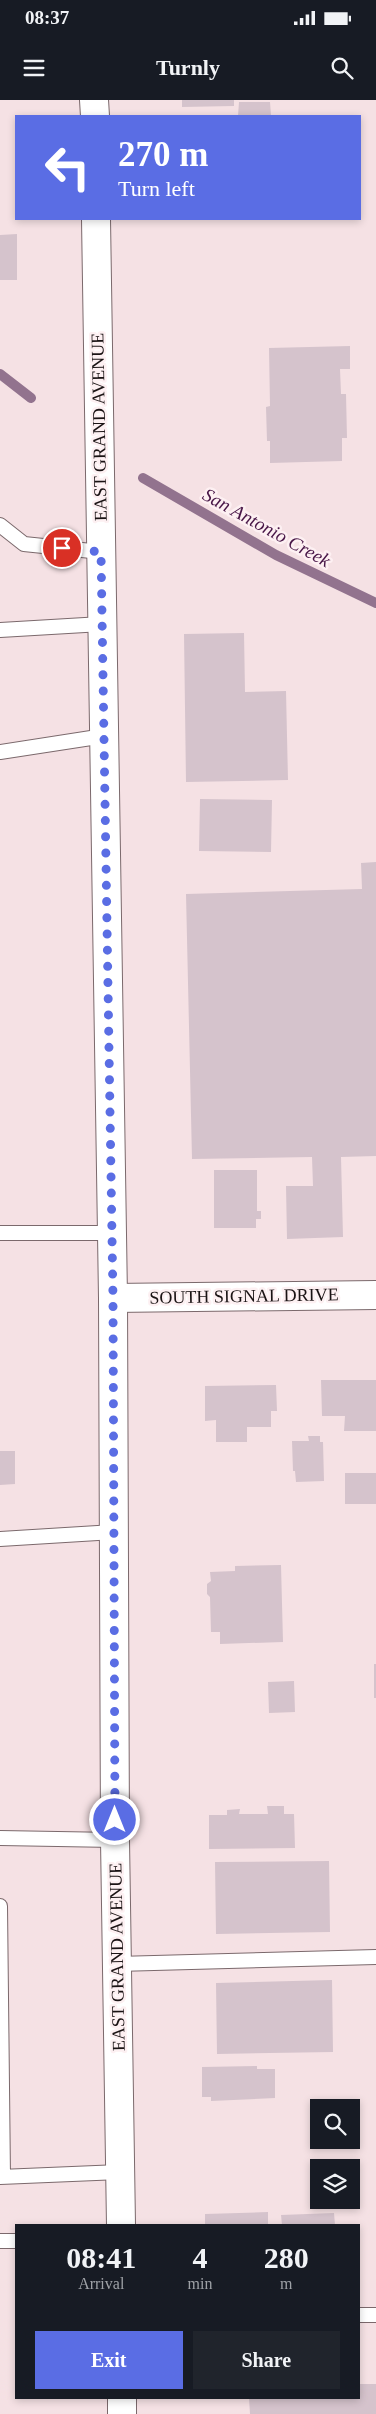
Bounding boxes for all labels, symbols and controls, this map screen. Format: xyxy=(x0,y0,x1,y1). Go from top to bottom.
text: 08:37 xyxy=(25,7,69,28)
icon: menu xyxy=(20,54,48,82)
icon: search xyxy=(328,54,356,82)
text: Turnly xyxy=(156,55,220,80)
icon: left xyxy=(35,135,100,200)
text: 270 m xyxy=(118,135,208,174)
text: Turn left xyxy=(118,176,195,201)
street label: EAST GRAND AVENUE xyxy=(87,333,111,521)
water label: San Antonio Creek xyxy=(199,484,335,571)
pin xyxy=(41,527,83,569)
icon: arrive xyxy=(48,534,76,562)
street label: SOUTH SIGNAL DRIVE xyxy=(149,1284,339,1308)
position arrow xyxy=(88,1793,140,1845)
street label: EAST GRAND AVENUE xyxy=(105,1863,129,2051)
map controls xyxy=(310,2099,360,2209)
button: search xyxy=(310,2099,360,2149)
button: layers xyxy=(310,2159,360,2209)
text: 08:41 xyxy=(66,2241,136,2274)
text: 4 xyxy=(192,2241,207,2274)
text: 280 xyxy=(264,2241,309,2274)
text: Arrival xyxy=(78,2275,124,2292)
text: min xyxy=(188,2275,212,2292)
text: m xyxy=(280,2275,292,2292)
button: Exit xyxy=(35,2331,183,2389)
button: Share xyxy=(193,2331,340,2389)

